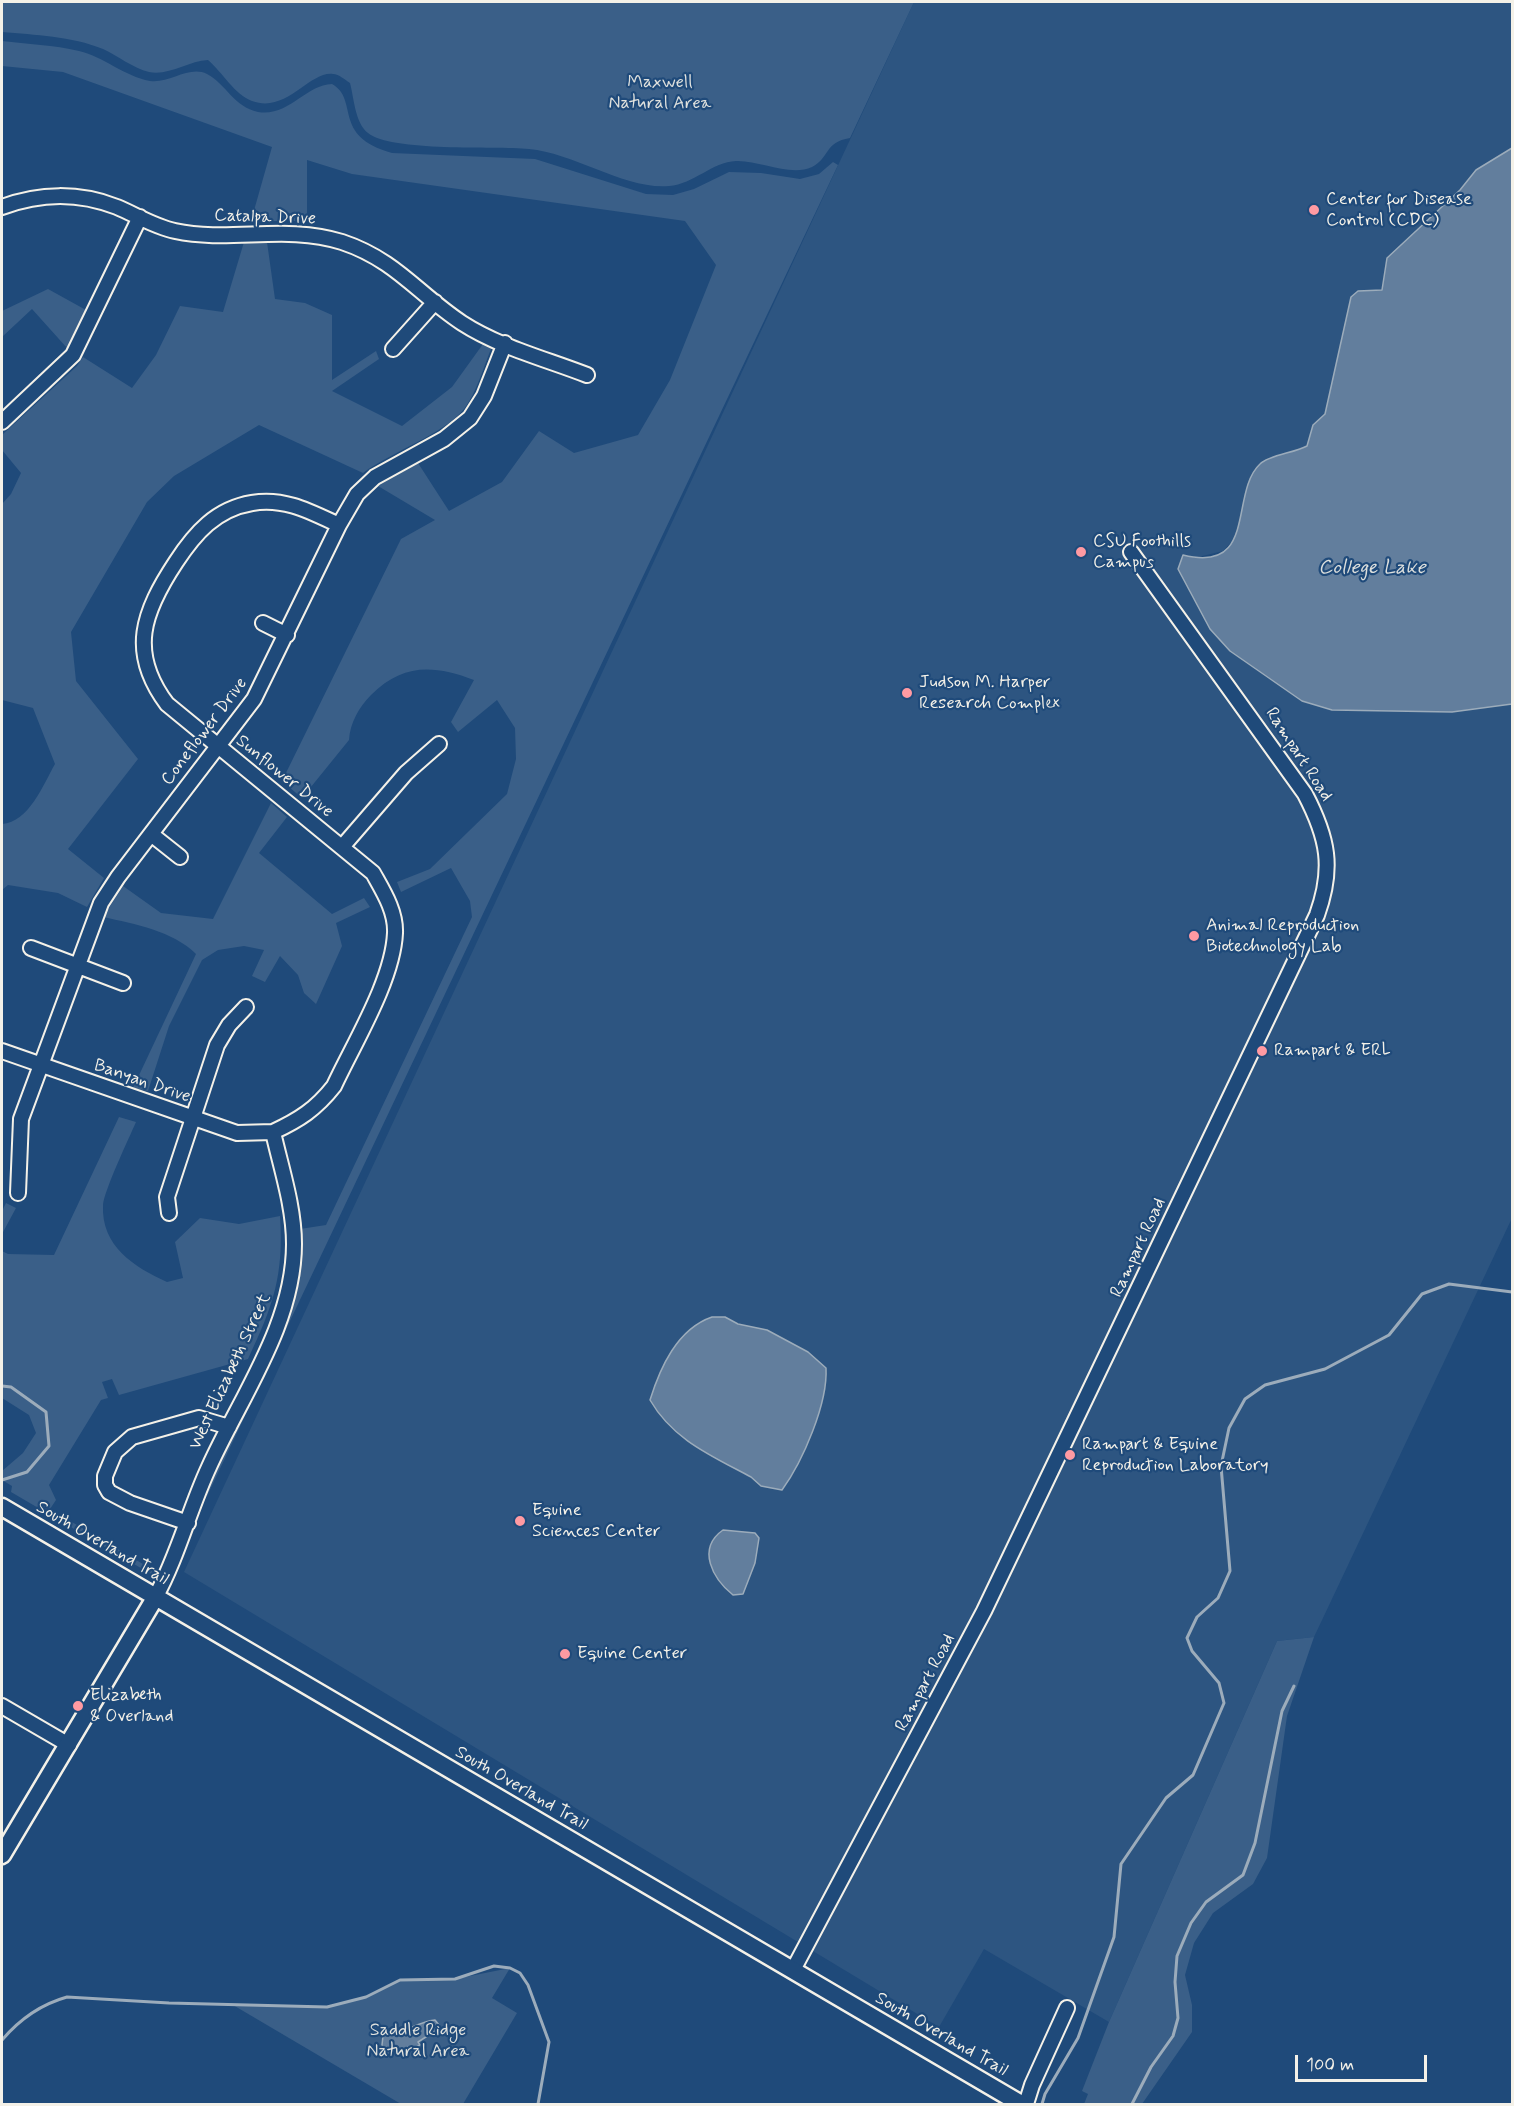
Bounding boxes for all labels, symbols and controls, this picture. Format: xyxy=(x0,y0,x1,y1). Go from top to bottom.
park label: Maxwell Natural Area xyxy=(609,72,711,115)
place label: Center for Disease Control (CDC) xyxy=(1326,189,1472,232)
marker: Center for Disease Control (CDC) xyxy=(1307,203,1321,217)
street label: Catalpa Drive xyxy=(214,205,316,231)
place label: CSU Foothills Campus xyxy=(1093,531,1191,574)
marker: CSU Foothills Campus xyxy=(1074,545,1088,559)
water label: College Lake xyxy=(1318,557,1426,581)
place label: Judson M. Harper Research Complex xyxy=(919,672,1060,714)
street label: Coneflower Drive xyxy=(157,674,253,790)
marker: Judson M. Harper Research Complex xyxy=(900,686,914,700)
street label: Rampart Road xyxy=(1260,704,1336,806)
street label: Sunflower Drive xyxy=(231,731,337,823)
place label: Animal Reproduction Biotechnology Lab xyxy=(1206,915,1359,958)
marker: Animal Reproduction Biotechnology Lab xyxy=(1187,929,1201,943)
place label: Rampart & ERL xyxy=(1274,1040,1391,1062)
marker: Rampart & ERL xyxy=(1255,1044,1269,1058)
street label: Banyan Drive xyxy=(91,1055,193,1109)
street label: Rampart Road xyxy=(1107,1195,1171,1301)
street label: West Elizabeth Street xyxy=(185,1290,277,1454)
place label: Rampart & Equine Reproduction Laboratory xyxy=(1082,1434,1268,1476)
marker: Rampart & Equine Reproduction Laboratory xyxy=(1063,1448,1077,1462)
street label: South Overland Trail xyxy=(32,1497,172,1591)
place label: Equine Sciences Center xyxy=(532,1500,661,1543)
marker: Equine Sciences Center xyxy=(513,1514,527,1528)
street label: Rampart Road xyxy=(891,1631,961,1735)
place label: Equine Center xyxy=(577,1643,687,1665)
marker: Equine Center xyxy=(558,1647,572,1661)
place label: Elizabeth & Overland xyxy=(90,1685,173,1728)
marker: Elizabeth & Overland xyxy=(71,1699,85,1713)
street label: South Overland Trail xyxy=(451,1742,591,1836)
street label: South Overland Trail xyxy=(871,1988,1011,2082)
park label: Saddle Ridge Natural Area xyxy=(367,2020,469,2062)
scale bar xyxy=(1298,2043,1430,2081)
text: 100 m xyxy=(1306,2053,1354,2077)

